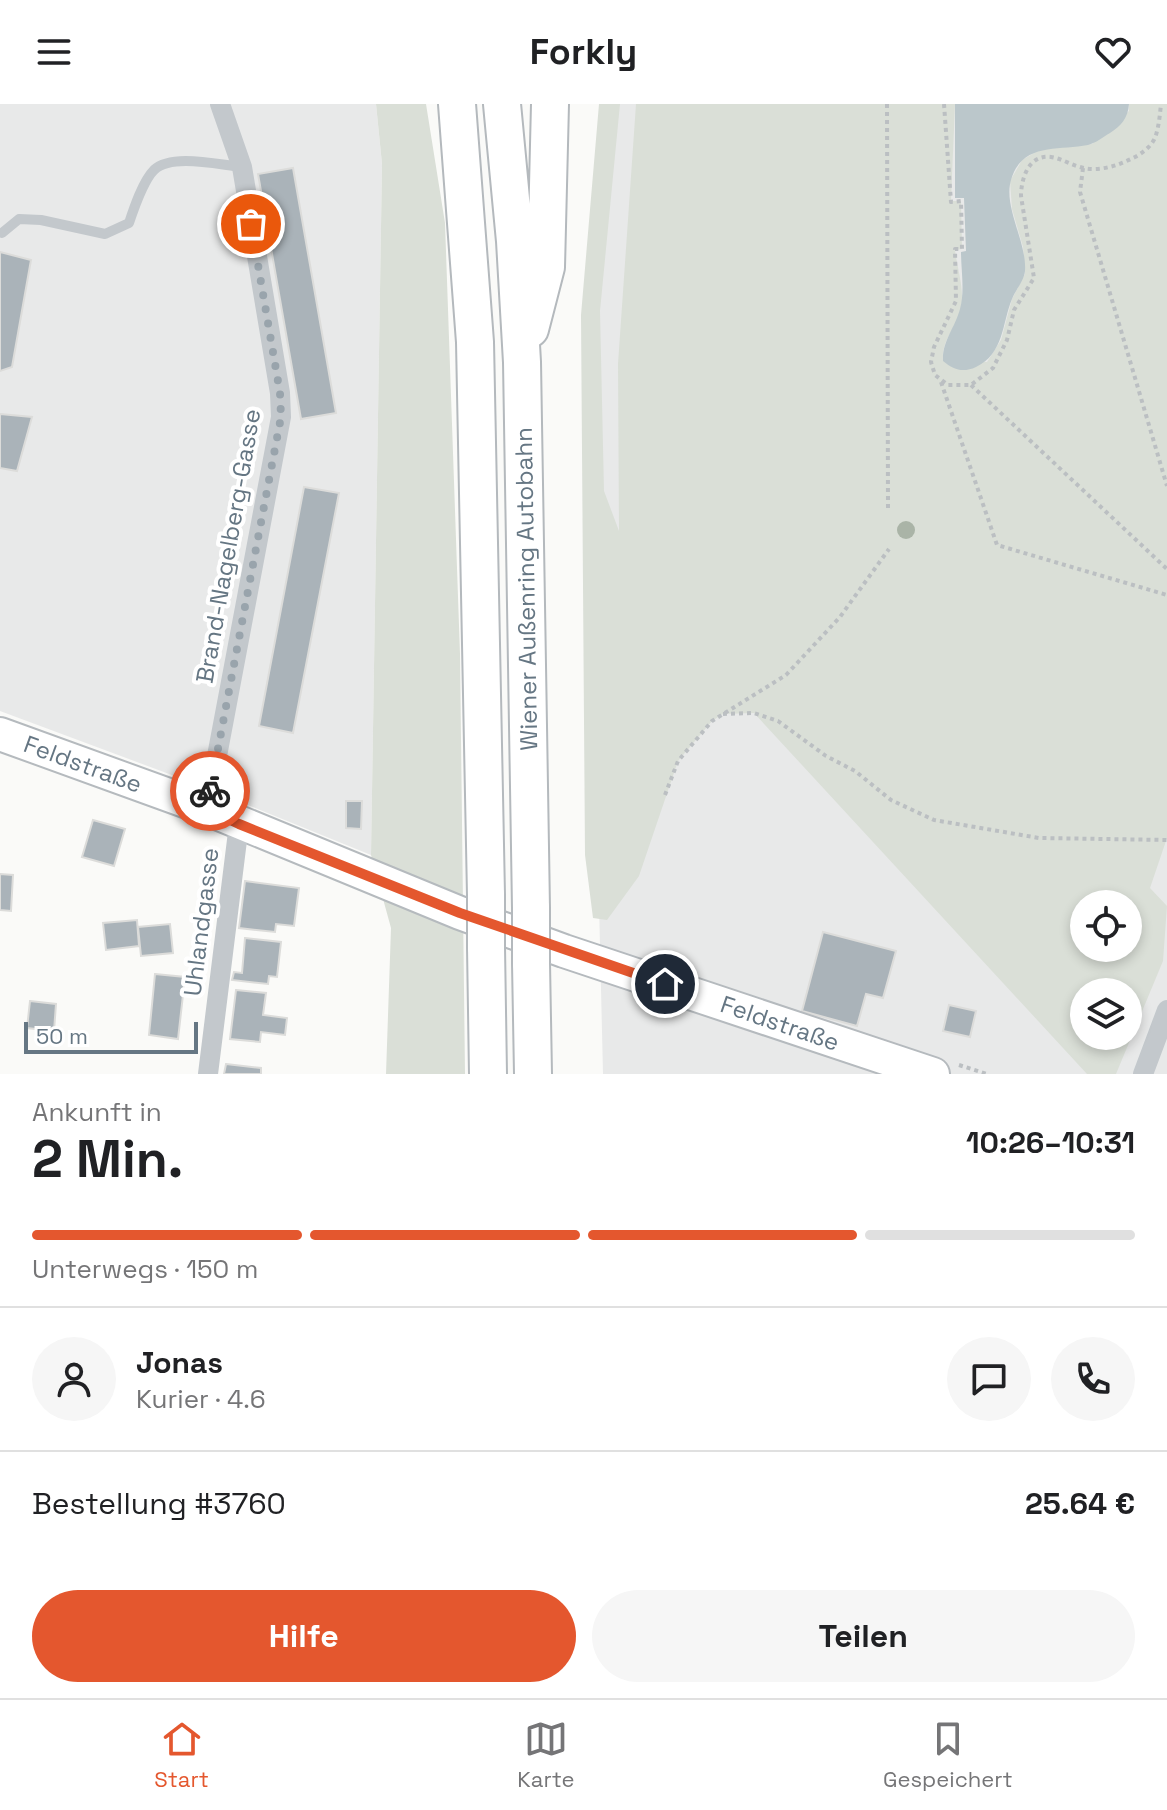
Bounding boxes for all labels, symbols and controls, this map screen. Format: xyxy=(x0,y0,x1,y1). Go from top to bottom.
text: Forkly xyxy=(530,29,637,75)
icon: menu xyxy=(32,30,76,74)
icon: heart xyxy=(1091,30,1135,74)
pin xyxy=(217,190,285,258)
icon: bag xyxy=(229,202,273,246)
street label: Brand-Nagelberg-Gasse xyxy=(189,406,267,686)
street label: Wiener Außenring Autobahn xyxy=(508,427,544,751)
street label: Feldstraße xyxy=(20,728,146,800)
courier xyxy=(170,751,250,831)
icon: bike xyxy=(188,769,232,813)
street label: Uhlandgasse xyxy=(177,846,225,998)
map controls xyxy=(1070,890,1142,1050)
button: locate xyxy=(1070,890,1142,962)
pin xyxy=(631,950,699,1018)
icon: home xyxy=(643,962,687,1006)
button: layers xyxy=(1070,978,1142,1050)
street label: Feldstraße xyxy=(717,988,843,1058)
scale bar xyxy=(24,1018,198,1054)
text: 50 m xyxy=(36,1022,88,1050)
text: Ankunft in xyxy=(32,1095,162,1129)
text: 10:26–10:31 xyxy=(966,1123,1135,1162)
text: 2 Min. xyxy=(32,1126,183,1192)
text: Unterwegs · 150 m xyxy=(32,1252,258,1286)
button: person xyxy=(32,1337,116,1421)
button: chat xyxy=(947,1337,1031,1421)
button: phone xyxy=(1051,1337,1135,1421)
text: Jonas xyxy=(136,1343,223,1382)
text: Kurier · 4.6 xyxy=(136,1382,266,1416)
text: Bestellung #3760 xyxy=(32,1484,286,1523)
text: 25.64 € xyxy=(1025,1484,1135,1523)
button: Hilfe xyxy=(32,1590,576,1682)
button: Teilen xyxy=(592,1590,1135,1682)
tab: Start xyxy=(154,1717,209,1793)
tab: Karte xyxy=(517,1717,574,1793)
tab: Gespeichert xyxy=(883,1717,1013,1793)

